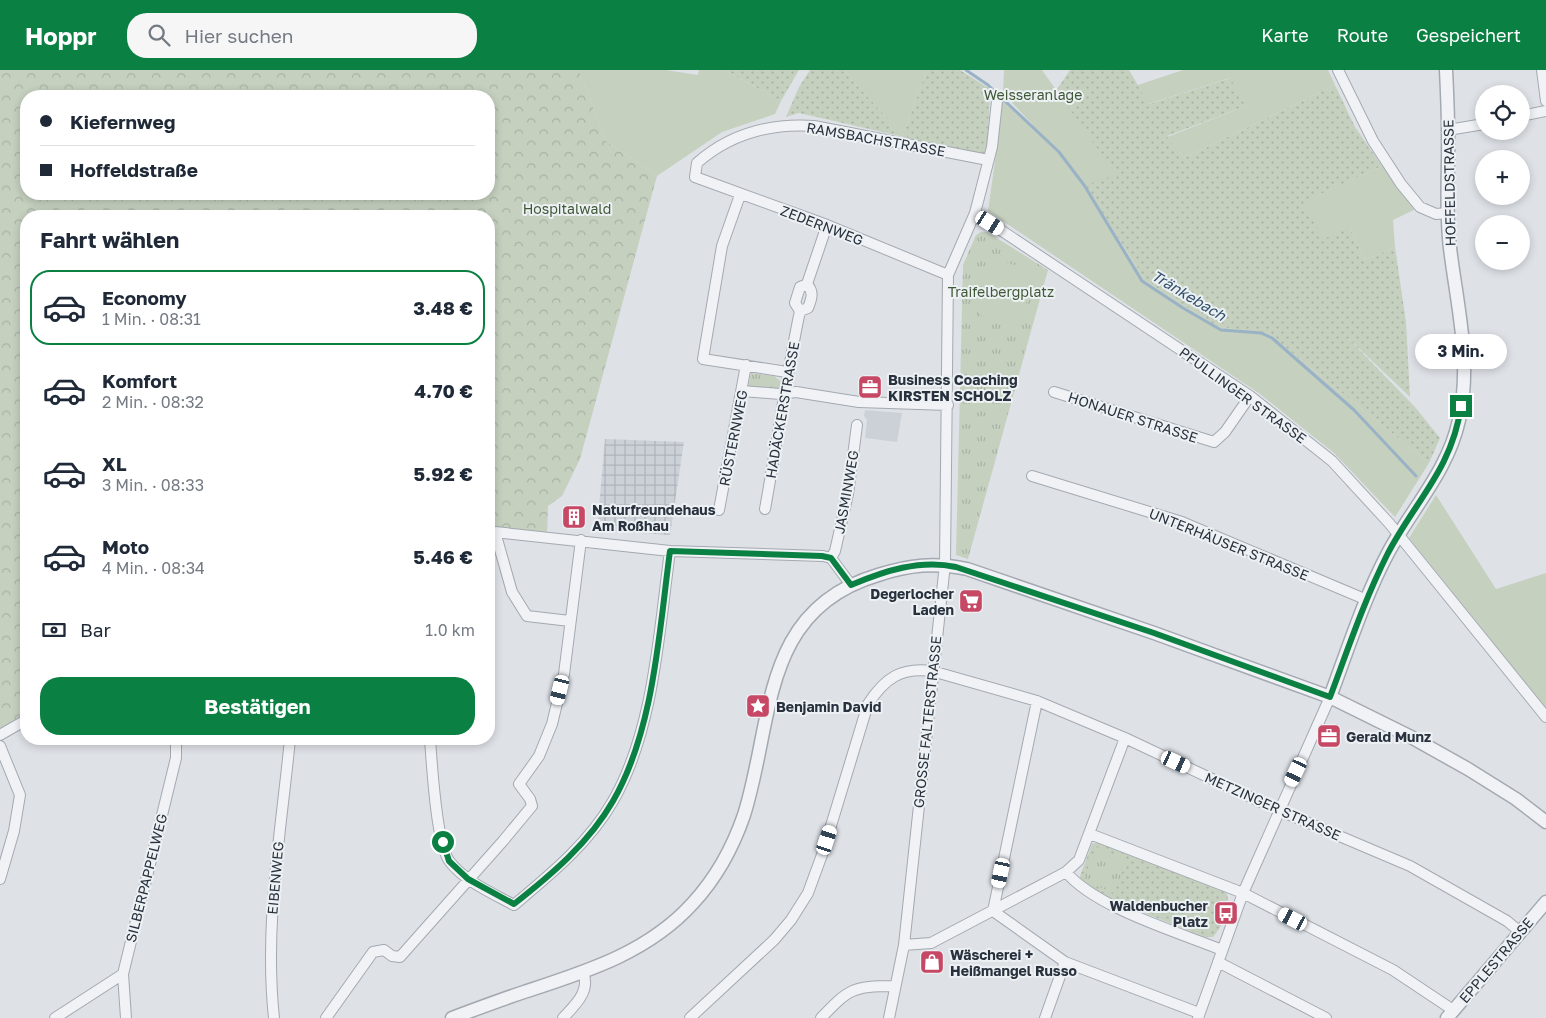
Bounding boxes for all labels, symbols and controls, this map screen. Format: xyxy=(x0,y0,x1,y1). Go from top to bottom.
search box xyxy=(127,13,477,58)
text: Hoppr xyxy=(25,21,97,50)
icon: search xyxy=(145,21,173,49)
text: Hier suchen xyxy=(185,24,294,47)
text: Karte xyxy=(1261,24,1309,46)
text: Route xyxy=(1337,24,1388,46)
text: Gespeichert xyxy=(1416,24,1521,46)
map controls xyxy=(1475,85,1530,270)
button: locate xyxy=(1475,85,1530,140)
park label: Weisseranlage xyxy=(984,86,1082,103)
text: Kiefernweg xyxy=(70,110,175,133)
street label: RAMSBACHSTRASSE xyxy=(805,118,947,160)
street label: HOFFELDSTRASSE xyxy=(1439,120,1459,246)
button: + xyxy=(1475,150,1530,205)
text: Hoffeldstraße xyxy=(70,158,198,181)
park label: Hospitalwald xyxy=(523,200,611,217)
street label: ZEDERNWEG xyxy=(778,201,866,249)
car xyxy=(973,209,1006,237)
button: − xyxy=(1475,215,1530,270)
text: Fahrt wählen xyxy=(40,226,179,253)
water label: Tränkebach xyxy=(1149,266,1230,325)
park label: Traifelbergplatz xyxy=(948,283,1054,300)
icon: car xyxy=(42,285,87,330)
text: Economy xyxy=(102,286,187,309)
text: 3.48 € xyxy=(413,296,473,319)
text: 1 Min. · 08:31 xyxy=(102,309,201,329)
callout: 3 Min. xyxy=(1415,334,1507,368)
street label: HADÄCKERSTRASSE xyxy=(762,340,802,480)
text: 3 Min. xyxy=(1437,341,1485,361)
street label: PFULLINGER STRASSE xyxy=(1176,343,1310,447)
icon: car xyxy=(42,368,87,413)
text: Komfort xyxy=(102,369,177,392)
place label: Business Coaching KIRSTEN SCHOLZ xyxy=(888,371,1018,404)
office icon: Business Coaching KIRSTEN SCHOLZ xyxy=(857,374,883,400)
text: 4.70 € xyxy=(414,379,473,402)
street label: RÜSTERNWEG xyxy=(715,388,751,488)
street label: HONAUER STRASSE xyxy=(1066,388,1200,446)
text: 2 Min. · 08:32 xyxy=(102,392,204,412)
route end xyxy=(1450,395,1472,417)
street label: JASMINWEG xyxy=(830,449,862,535)
icon: car xyxy=(42,451,87,496)
text: XL xyxy=(102,452,127,475)
text: 5.92 € xyxy=(414,462,473,485)
text: 3 Min. · 08:33 xyxy=(102,475,204,495)
place label: Naturfreundehaus Am Roßhau xyxy=(592,501,716,534)
building icon: Naturfreundehaus Am Roßhau xyxy=(561,504,587,530)
street label: UNTERHÄUSER STRASSE xyxy=(1147,504,1311,584)
icon: car xyxy=(42,534,87,579)
text: Moto xyxy=(102,535,149,558)
text: 5.46 € xyxy=(413,545,473,568)
text: 4 Min. · 08:34 xyxy=(102,558,205,578)
place label: Degerlocher Laden xyxy=(870,585,955,618)
supermarket icon: Degerlocher Laden xyxy=(958,588,984,614)
icon: cash xyxy=(40,616,68,644)
text: Bar xyxy=(80,618,111,641)
text: 1.0 km xyxy=(425,620,475,640)
street label: GROSSE FALTERSTRASSE xyxy=(910,635,944,809)
car xyxy=(549,674,570,706)
button: Bestätigen xyxy=(40,677,475,735)
place icon: Benjamin David xyxy=(745,693,771,719)
place label: Benjamin David xyxy=(776,698,881,715)
office icon: Gerald Munz xyxy=(1316,723,1342,749)
place label: Gerald Munz xyxy=(1346,728,1431,745)
car xyxy=(1159,749,1192,775)
car xyxy=(1282,755,1309,789)
street label: METZINGER STRASSE xyxy=(1202,768,1344,844)
street label: SILBERPAPPELWEG xyxy=(122,812,170,944)
car xyxy=(815,823,838,857)
route start xyxy=(432,831,454,853)
street label: EIBENWEG xyxy=(263,841,287,915)
car xyxy=(990,857,1011,889)
place label: Waldenbucher Platz xyxy=(1109,897,1209,930)
bus stop icon: Waldenbucher Platz xyxy=(1213,900,1239,926)
car xyxy=(1276,906,1309,932)
street label: EPPLESTRASSE xyxy=(1455,914,1537,1006)
place label: Wäscherei + Heißmangel Russo xyxy=(950,946,1077,979)
shop icon: Wäscherei + Heißmangel Russo xyxy=(919,949,945,975)

